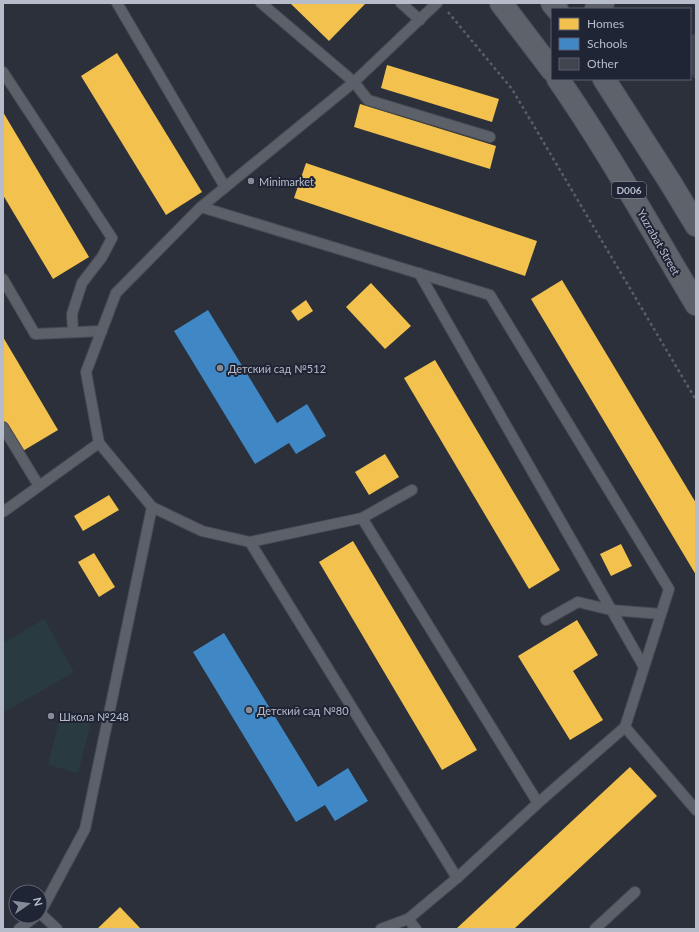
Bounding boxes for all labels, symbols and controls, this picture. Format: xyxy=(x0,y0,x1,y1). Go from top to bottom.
legend xyxy=(551,8,691,80)
text: Homes xyxy=(587,16,624,31)
text: Schools xyxy=(587,36,628,51)
text: Other xyxy=(587,56,619,71)
place label: Minimarket xyxy=(259,175,314,188)
marker: Minimarket xyxy=(246,176,256,186)
road number: D006 xyxy=(612,182,646,198)
street label: Yuzrabat Street xyxy=(635,207,683,277)
place label: Детский сад №512 xyxy=(228,362,326,375)
marker: Детский сад №512 xyxy=(215,363,225,373)
place label: Детский сад №80 xyxy=(257,704,349,717)
marker: Детский сад №80 xyxy=(244,705,254,715)
place label: Школа №248 xyxy=(59,710,129,723)
marker: Школа №248 xyxy=(46,711,56,721)
north arrow xyxy=(8,884,48,924)
text: N xyxy=(31,896,46,907)

